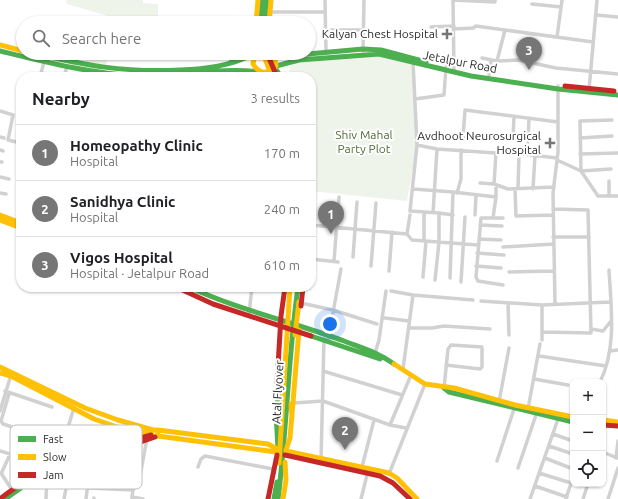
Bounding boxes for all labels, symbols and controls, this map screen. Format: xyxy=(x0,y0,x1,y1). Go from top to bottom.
search box xyxy=(16,16,316,60)
icon: search xyxy=(30,27,52,49)
place label: Kalyan Chest Hospital xyxy=(322,27,438,40)
marker: Kalyan Chest Hospital xyxy=(441,28,453,40)
text: Search here xyxy=(62,30,141,47)
pin: 3 xyxy=(516,37,542,70)
street label: Jetalpur Road xyxy=(422,48,498,75)
text: Nearby xyxy=(32,89,90,108)
text: 3 results xyxy=(250,91,300,105)
park label: Shiv Mahal Party Plot xyxy=(335,128,393,155)
place label: Avdhoot Neurosurgical Hospital xyxy=(417,129,541,156)
text: Homeopathy Clinic xyxy=(70,137,203,154)
marker: Avdhoot Neurosurgical Hospital xyxy=(544,137,556,149)
text: 1 xyxy=(41,146,49,160)
text: 170 m xyxy=(264,146,300,160)
text: Hospital xyxy=(70,154,118,168)
text: Sanidhya Clinic xyxy=(70,193,175,210)
pin: 1 xyxy=(318,201,344,234)
text: 2 xyxy=(41,202,49,216)
text: 240 m xyxy=(264,202,300,216)
text: Hospital xyxy=(70,210,118,224)
text: Vigos Hospital xyxy=(70,249,173,266)
text: 3 xyxy=(41,258,49,272)
text: 610 m xyxy=(264,258,300,272)
text: Hospital · Jetalpur Road xyxy=(70,266,209,280)
your location xyxy=(320,314,340,334)
street label: Atal Flyover xyxy=(269,359,286,424)
map controls xyxy=(570,379,606,487)
button: + xyxy=(570,379,606,415)
button: − xyxy=(570,415,606,451)
pin: 2 xyxy=(332,417,358,450)
legend xyxy=(10,425,142,489)
text: Fast xyxy=(43,433,64,445)
text: Slow xyxy=(43,451,67,463)
button: locate xyxy=(570,451,606,487)
text: Jam xyxy=(43,469,64,481)

